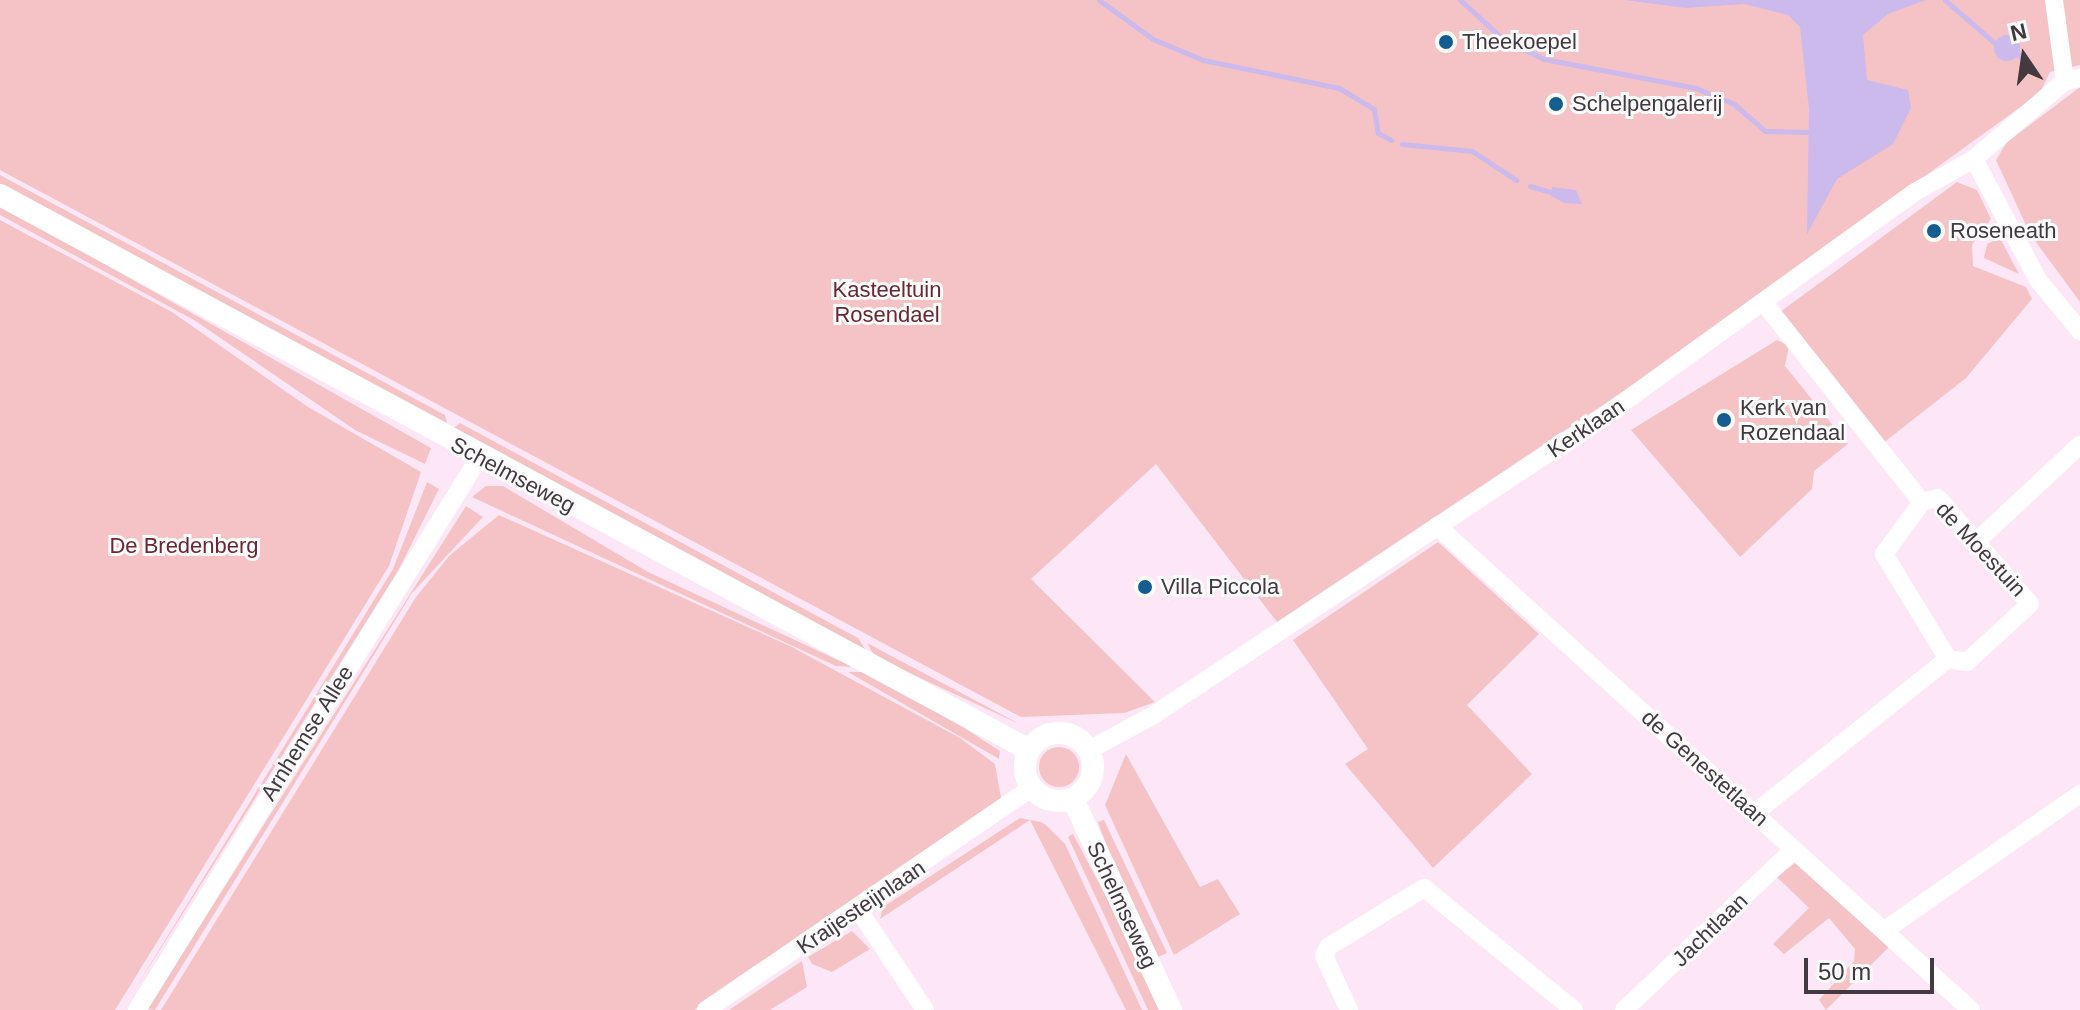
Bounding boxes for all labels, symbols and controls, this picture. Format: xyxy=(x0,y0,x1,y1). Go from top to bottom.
north arrow xyxy=(1984,16,2064,96)
text: N xyxy=(2008,18,2029,46)
place label: Theekoepel xyxy=(1462,29,1577,55)
marker: Theekoepel xyxy=(1437,33,1455,51)
place label: Schelpengalerij xyxy=(1572,91,1722,117)
marker: Schelpengalerij xyxy=(1547,95,1565,113)
place label: Roseneath xyxy=(1950,218,2056,244)
marker: Roseneath xyxy=(1925,222,1943,240)
park label: Kasteeltuin Rosendael xyxy=(833,276,941,328)
street label: Kerklaan xyxy=(1543,393,1629,463)
place label: Kerk van Rozendaal xyxy=(1740,394,1845,446)
marker: Kerk van Rozendaal xyxy=(1715,411,1733,429)
street label: Schelmseweg xyxy=(446,431,580,519)
street label: de Moestuin xyxy=(1930,496,2032,602)
park label: De Bredenberg xyxy=(109,533,259,559)
place label: Villa Piccola xyxy=(1161,574,1279,600)
marker: Villa Piccola xyxy=(1136,578,1154,596)
street label: Arnhemse Allee xyxy=(255,660,359,806)
street label: de Genestetlaan xyxy=(1636,704,1774,832)
street label: Schelmseweg xyxy=(1081,837,1163,973)
street label: Kraijesteijnlaan xyxy=(792,854,930,960)
street label: Jachtlaan xyxy=(1667,888,1753,972)
scale bar xyxy=(1808,942,1938,992)
text: 50 m xyxy=(1818,958,1871,985)

